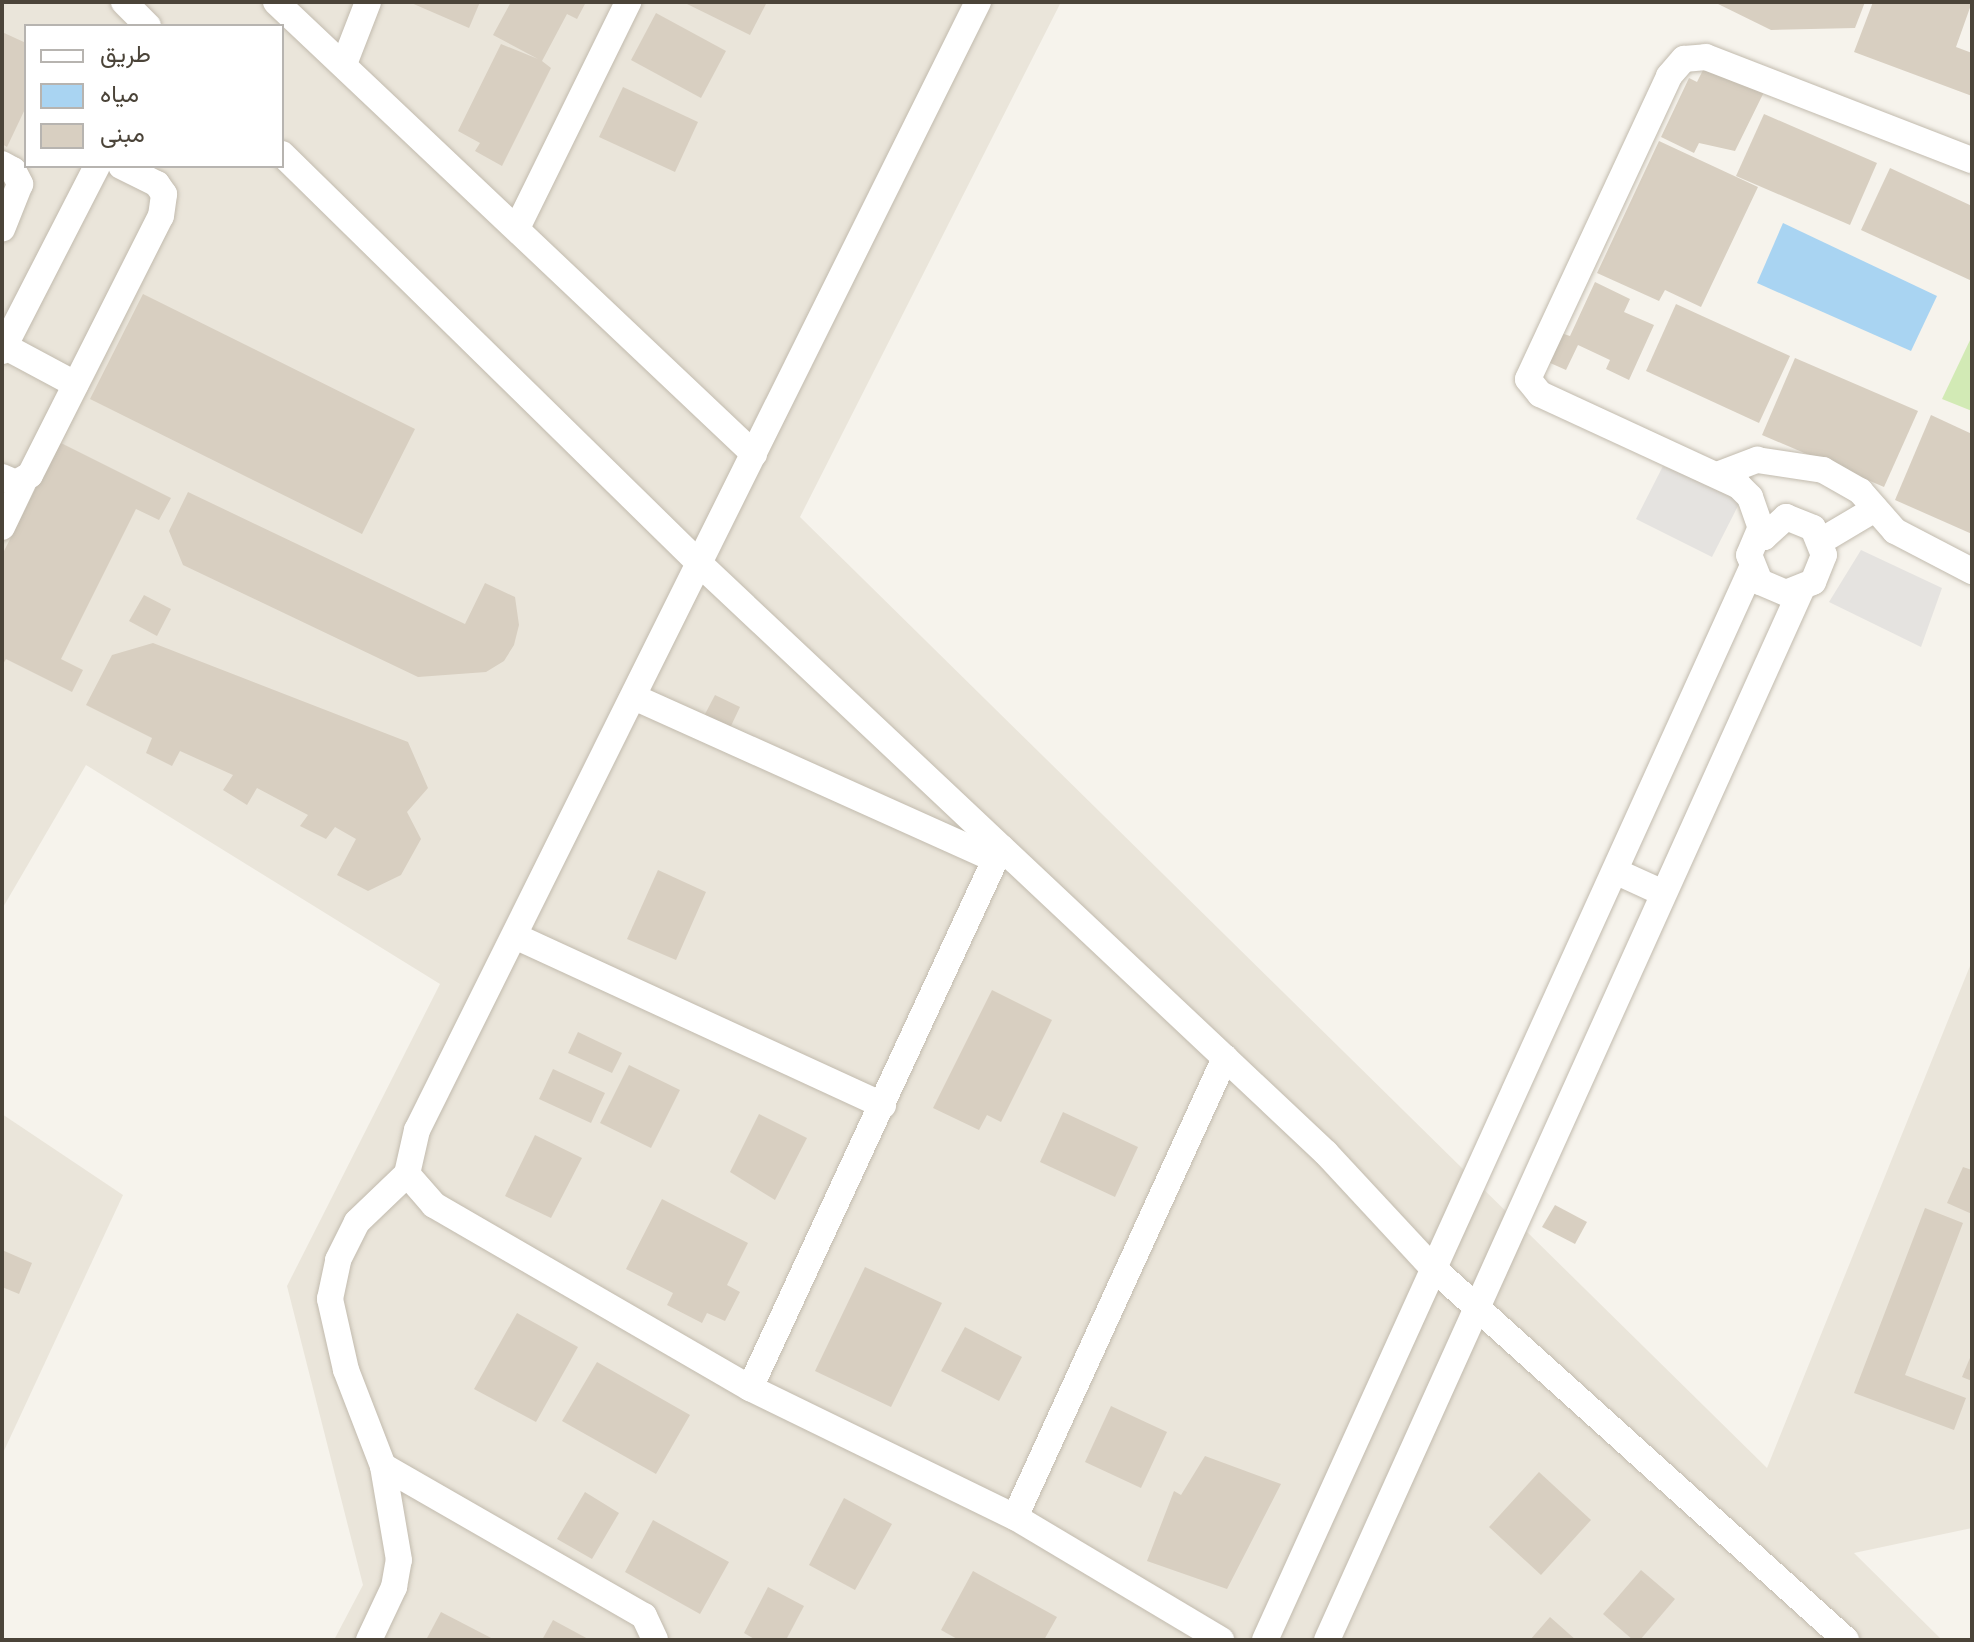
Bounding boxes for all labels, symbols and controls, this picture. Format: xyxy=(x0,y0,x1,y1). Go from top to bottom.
legend xyxy=(24,24,284,168)
text: طريق xyxy=(100,38,151,67)
text: مياه xyxy=(100,78,139,107)
text: مبنى xyxy=(100,118,145,147)

